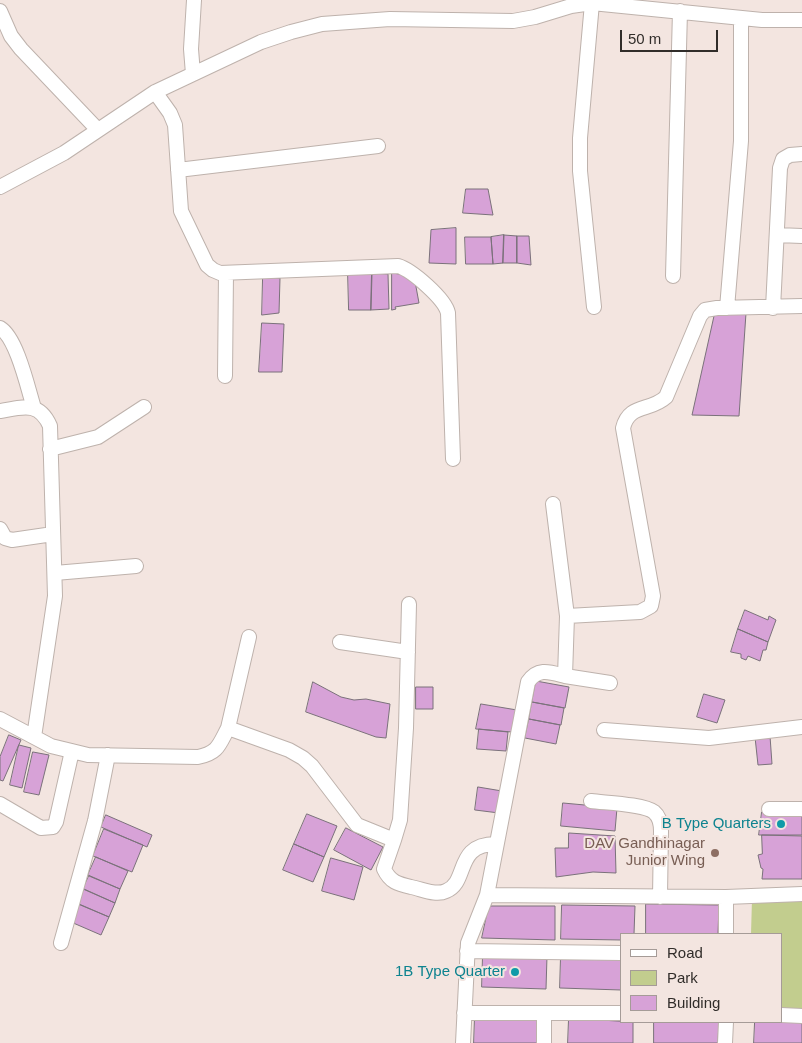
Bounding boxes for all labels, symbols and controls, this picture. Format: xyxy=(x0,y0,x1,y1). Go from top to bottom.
scale bar xyxy=(622,20,720,52)
text: 50 m xyxy=(628,30,661,47)
place label: B Type Quarters xyxy=(662,815,771,833)
marker: B Type Quarters xyxy=(775,818,787,830)
place label: DAV Gandhinagar Junior Wing xyxy=(584,835,705,870)
marker: DAV Gandhinagar Junior Wing xyxy=(709,847,721,859)
legend xyxy=(620,933,782,1023)
text: Road xyxy=(667,944,703,961)
place label: 1B Type Quarter xyxy=(395,963,505,981)
marker: 1B Type Quarter xyxy=(509,966,521,978)
text: Park xyxy=(667,969,698,986)
text: Building xyxy=(667,994,720,1011)

